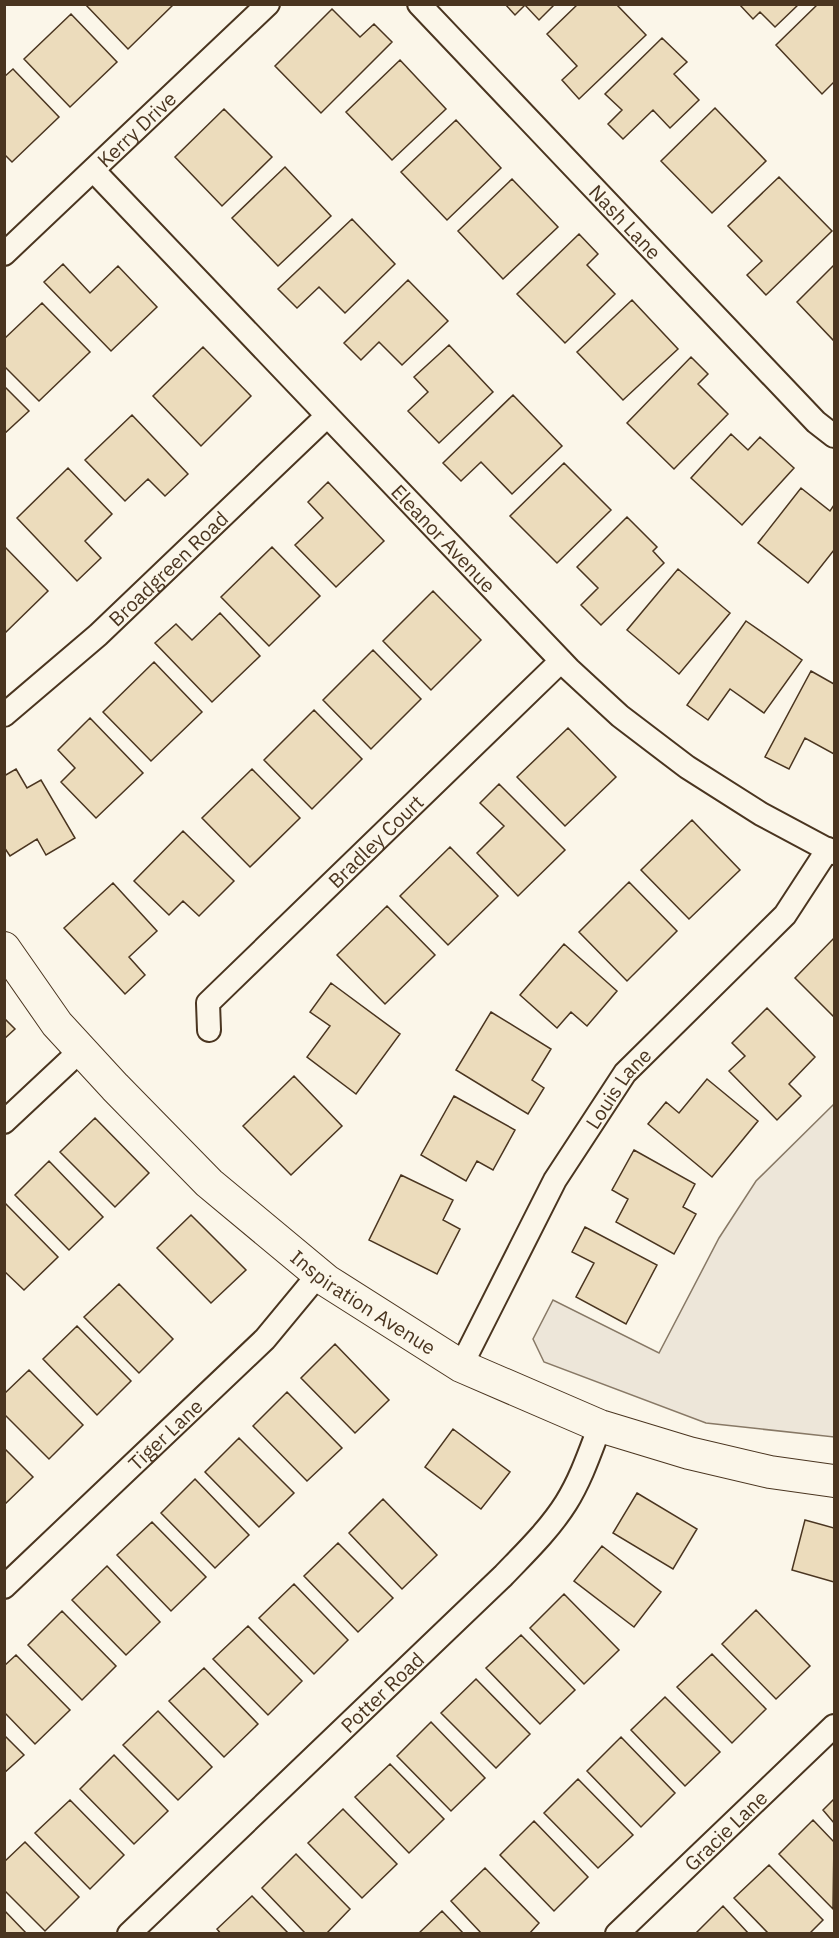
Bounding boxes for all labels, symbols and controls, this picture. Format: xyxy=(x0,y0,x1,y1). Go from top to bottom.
street label: Kerry Drive xyxy=(91,85,181,173)
street label: Nash Lane xyxy=(584,178,668,265)
street label: Eleanor Avenue xyxy=(386,478,502,598)
street label: Broadgreen Road xyxy=(102,505,233,632)
street label: Bradley Court xyxy=(322,788,429,893)
street label: Louis Lane xyxy=(579,1041,657,1134)
street label: Inspiration Avenue xyxy=(285,1243,441,1360)
street label: Tiger Lane xyxy=(122,1392,208,1476)
street label: Potter Road xyxy=(334,1646,429,1738)
street label: Gracie Lane xyxy=(678,1784,773,1877)

